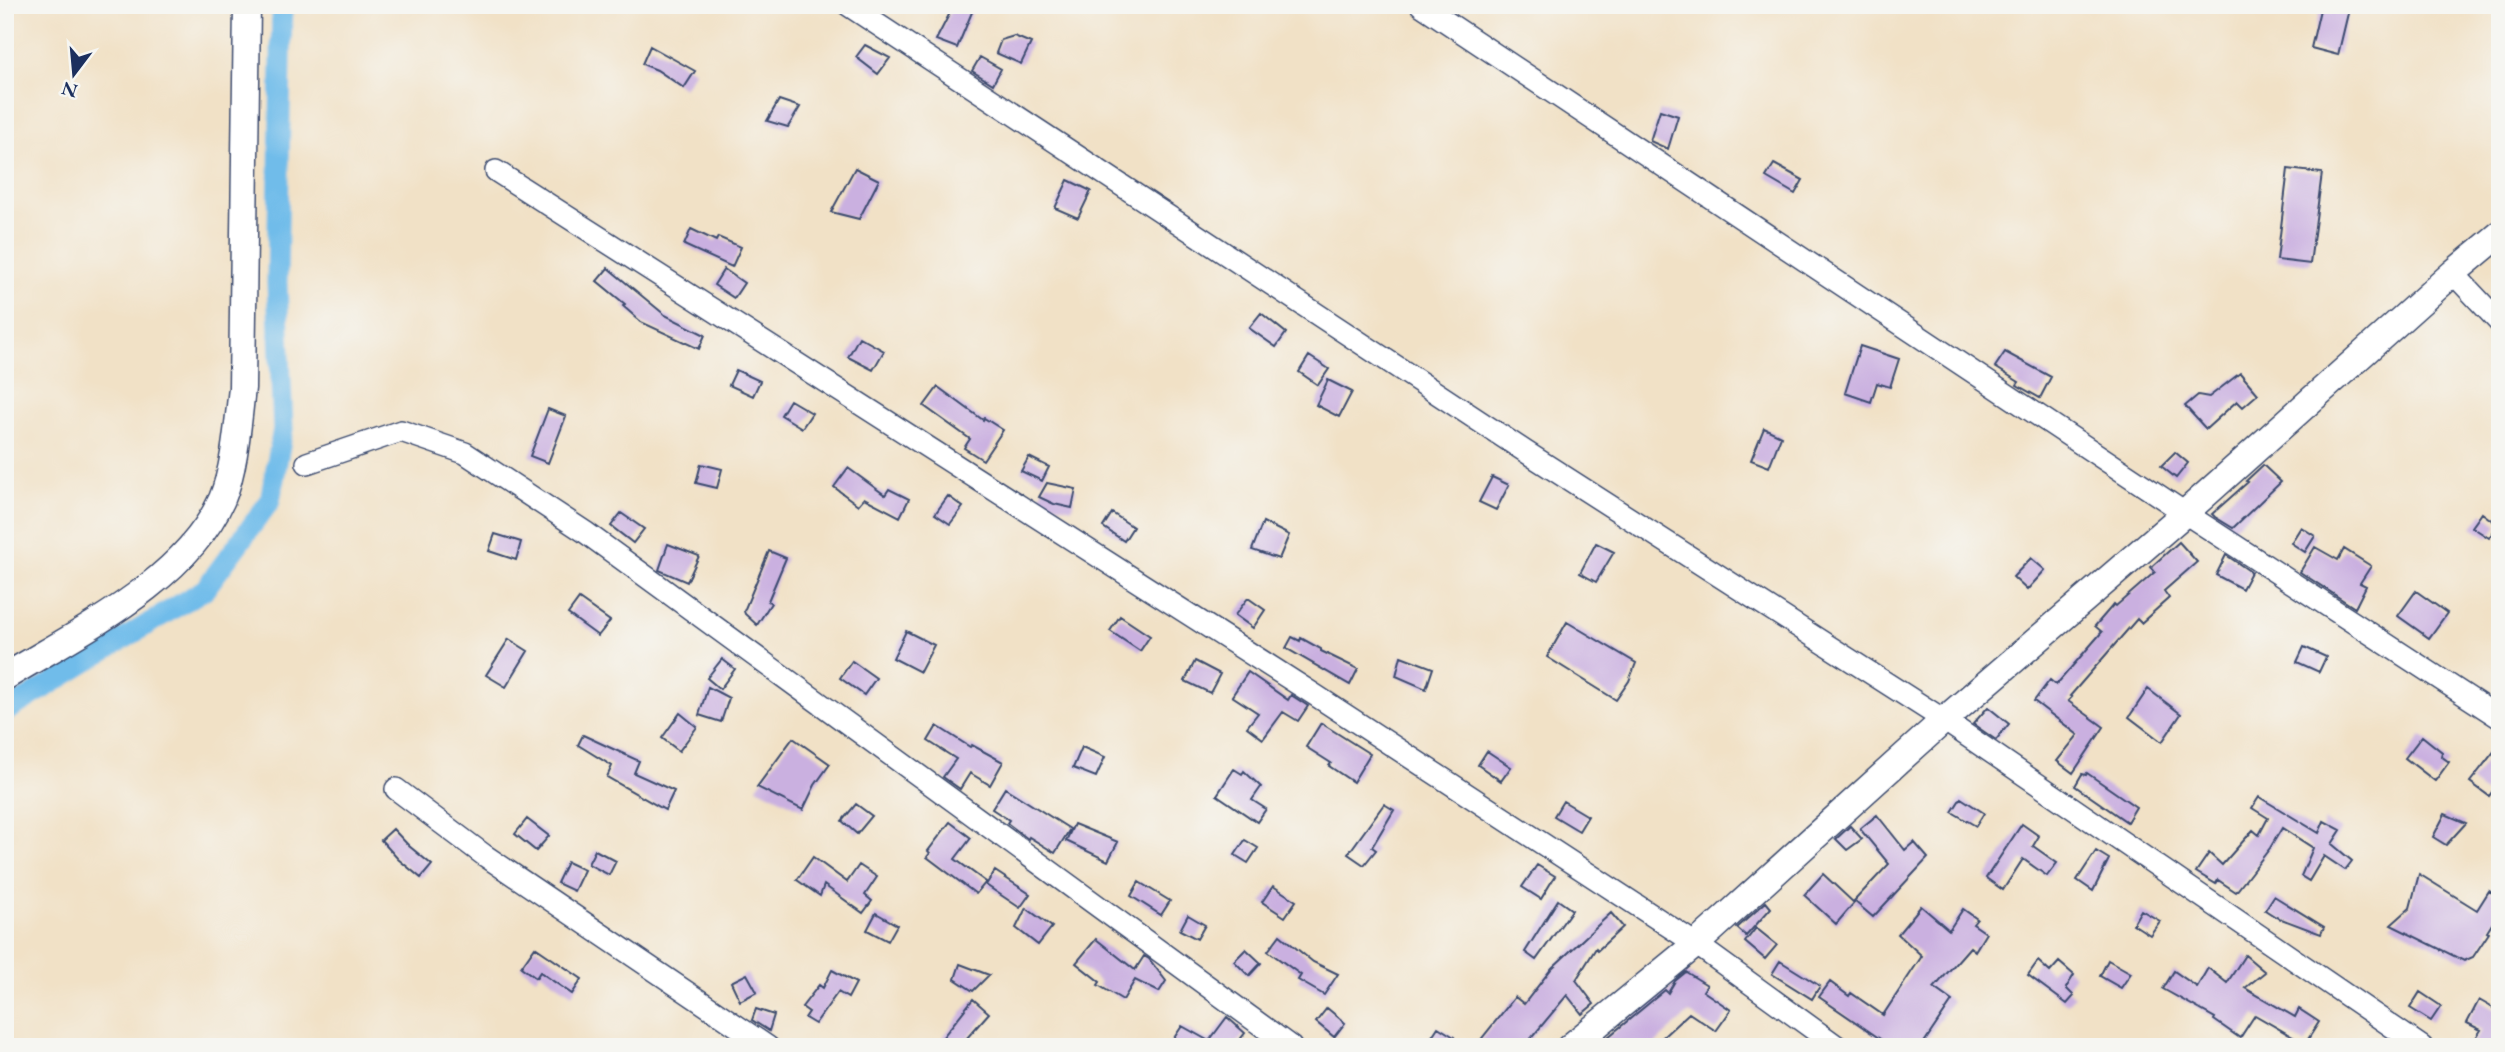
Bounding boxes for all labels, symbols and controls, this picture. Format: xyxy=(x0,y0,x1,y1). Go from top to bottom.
north arrow xyxy=(38,38,108,108)
text: N xyxy=(58,76,80,104)

